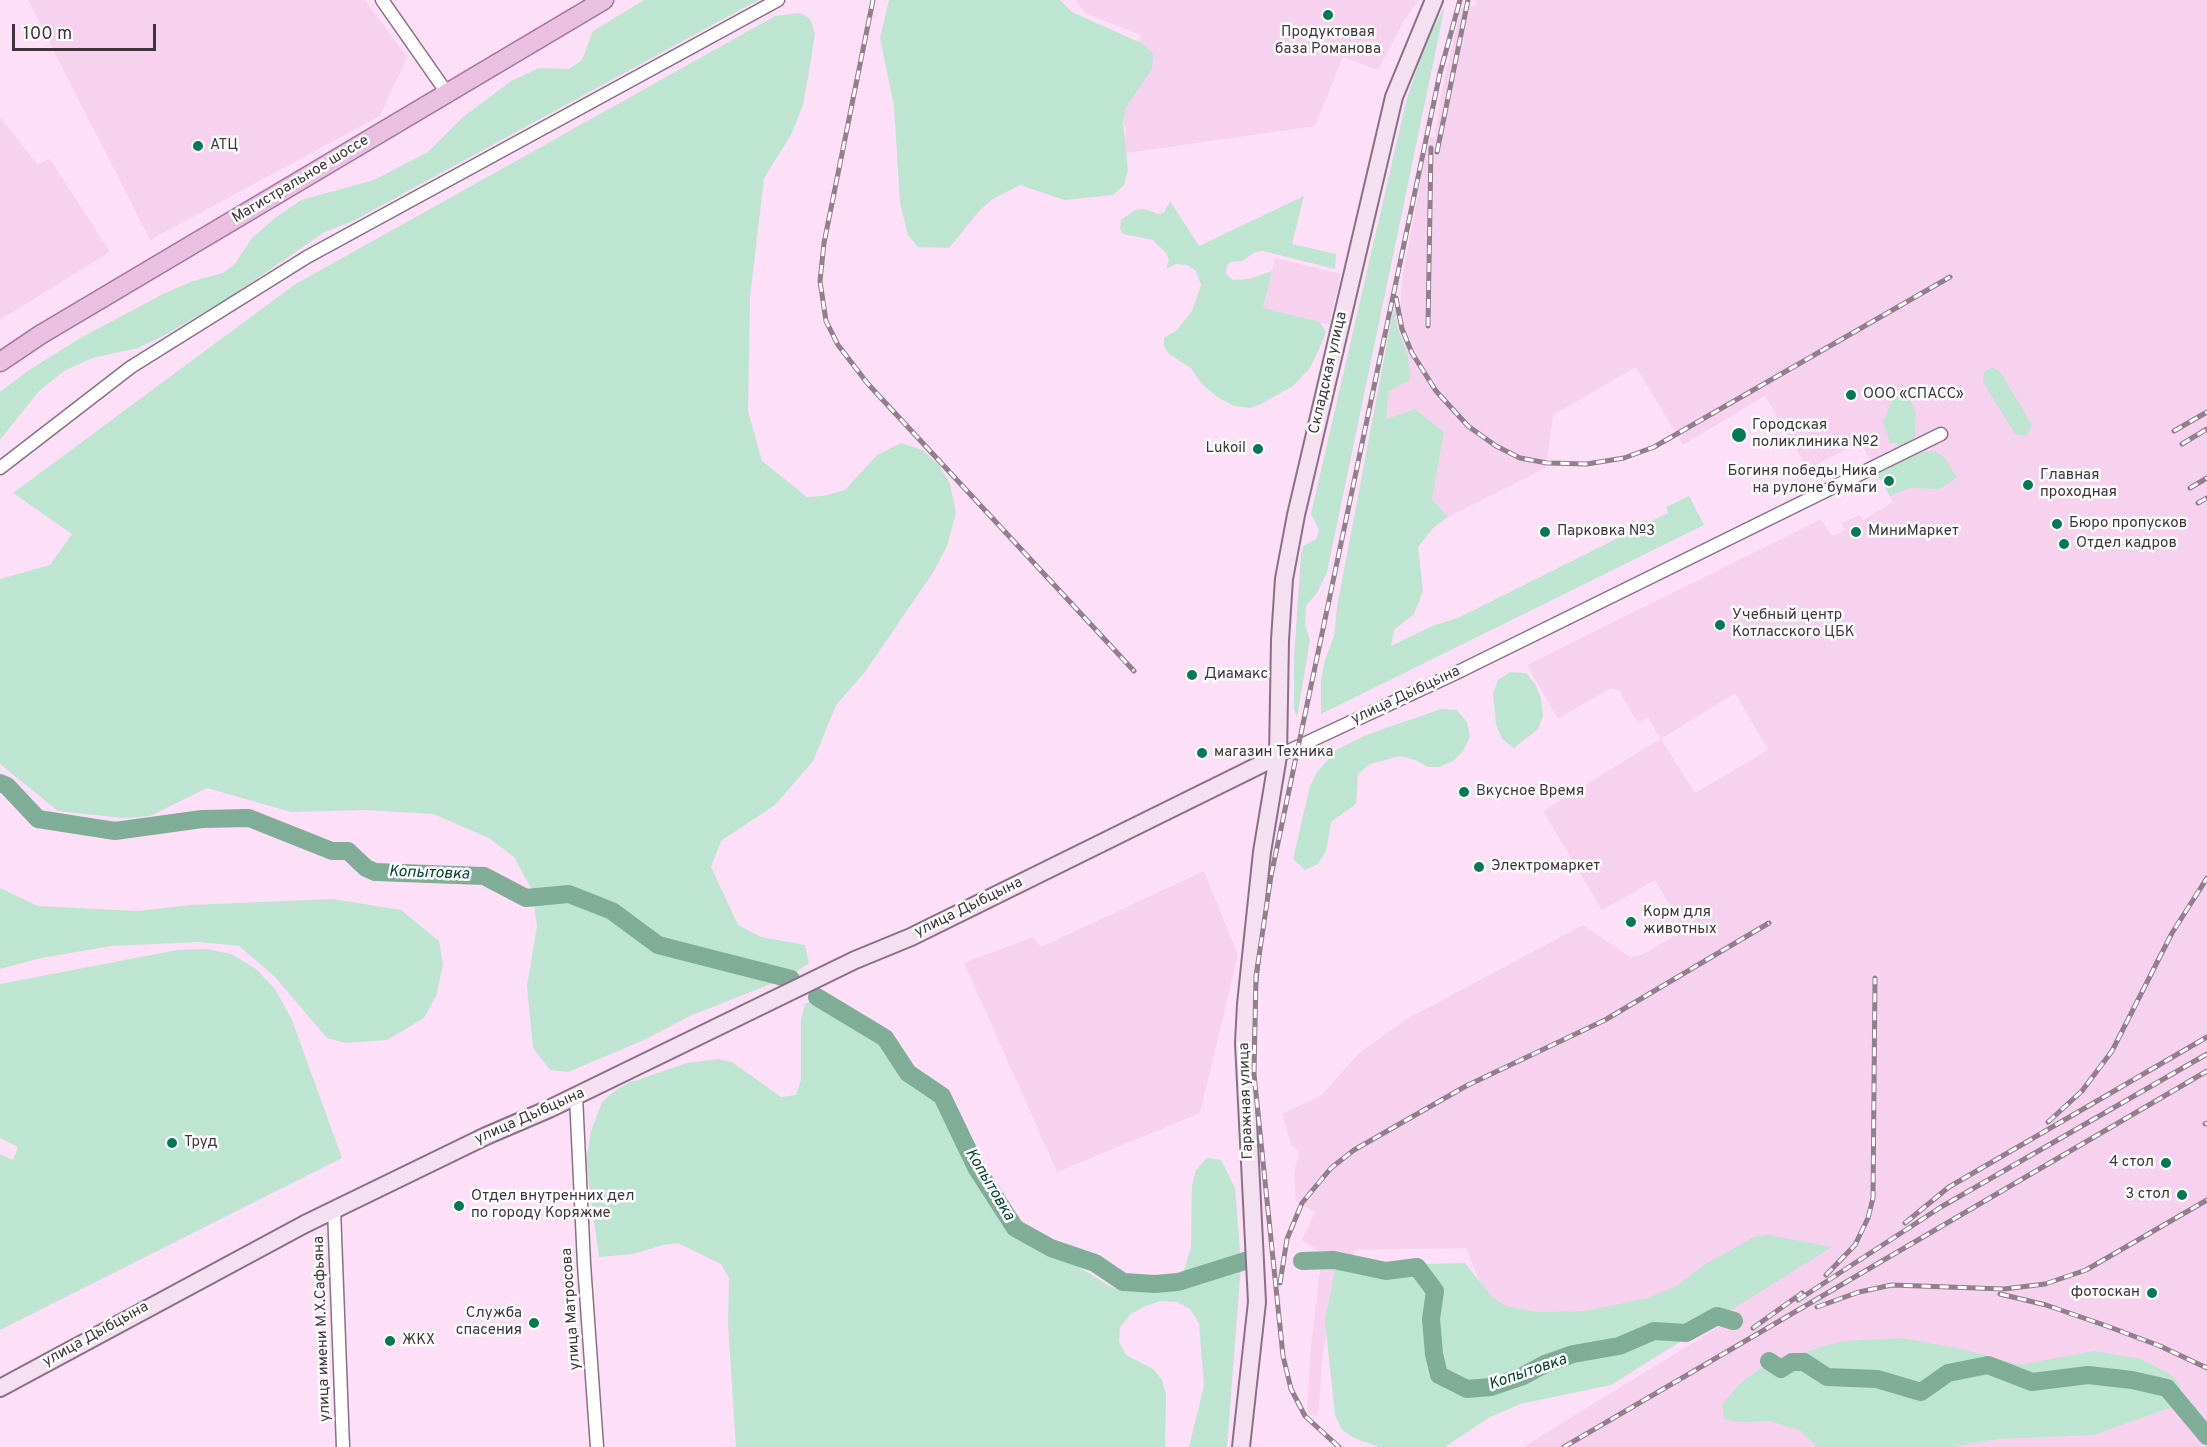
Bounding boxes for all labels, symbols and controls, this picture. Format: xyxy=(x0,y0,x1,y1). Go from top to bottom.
marker: Продуктовая база Романова xyxy=(1321,8,1335,22)
scale bar xyxy=(15,12,159,50)
text: 100 m xyxy=(23,23,72,46)
place label: Продуктовая база Романова xyxy=(1275,24,1381,59)
street label: Магистральное шоссе xyxy=(229,132,373,228)
place label: АТЦ xyxy=(210,137,238,155)
marker: АТЦ xyxy=(191,139,205,153)
street label: Складская улица xyxy=(1306,310,1352,436)
place label: ООО «СПАСС» xyxy=(1863,386,1964,404)
marker: ООО «СПАСС» xyxy=(1844,388,1858,402)
place label: Городская поликлиника №2 xyxy=(1752,417,1879,452)
marker: Городская поликлиника №2 xyxy=(1730,426,1748,444)
place label: Lukoil xyxy=(1206,440,1246,458)
marker: Lukoil xyxy=(1251,442,1265,456)
place label: Богиня победы Ника на рулоне бумаги xyxy=(1728,463,1877,498)
place label: Главная проходная xyxy=(2040,467,2117,502)
marker: Богиня победы Ника на рулоне бумаги xyxy=(1882,474,1896,488)
marker: Главная проходная xyxy=(2021,478,2035,492)
place label: Бюро пропусков xyxy=(2069,515,2187,533)
marker: Бюро пропусков xyxy=(2050,517,2064,531)
place label: Парковка №3 xyxy=(1557,523,1655,541)
place label: MиниMаркет xyxy=(1868,523,1959,541)
marker: Парковка №3 xyxy=(1538,525,1552,539)
marker: MиниMаркет xyxy=(1849,525,1863,539)
place label: Отдел кадров xyxy=(2076,535,2177,553)
marker: Отдел кадров xyxy=(2057,537,2071,551)
place label: Учебный центр Котласского ЦБК xyxy=(1732,607,1855,642)
marker: Учебный центр Котласского ЦБК xyxy=(1713,618,1727,632)
street label: улица Дыбцына xyxy=(1349,663,1463,729)
place label: Диамакс xyxy=(1204,666,1268,684)
marker: Диамакс xyxy=(1185,668,1199,682)
place label: магазин Техника xyxy=(1214,744,1333,762)
marker: магазин Техника xyxy=(1195,746,1209,760)
place label: Вкусное Время xyxy=(1476,783,1584,801)
marker: Вкусное Время xyxy=(1457,785,1471,799)
place label: Электромаркет xyxy=(1491,858,1600,876)
marker: Электромаркет xyxy=(1472,860,1486,874)
water label: Копытовка xyxy=(388,863,470,885)
street label: улица Дыбцына xyxy=(912,874,1026,942)
place label: Корм для животных xyxy=(1643,904,1717,939)
marker: Корм для животных xyxy=(1624,915,1638,929)
street label: Гаражная улица xyxy=(1236,1042,1258,1160)
street label: улица Дыбцына xyxy=(472,1085,588,1149)
place label: Труд xyxy=(184,1134,218,1152)
marker: Труд xyxy=(165,1136,179,1150)
water label: Копытовка xyxy=(960,1145,1018,1225)
place label: 4 стол xyxy=(2109,1154,2154,1172)
marker: 4 стол xyxy=(2159,1156,2173,1170)
place label: 3 стол xyxy=(2125,1186,2170,1204)
place label: Отдел внутренних дел по городу Коряжме xyxy=(471,1188,634,1223)
marker: 3 стол xyxy=(2175,1188,2189,1202)
marker: Отдел внутренних дел по городу Коряжме xyxy=(452,1199,466,1213)
street label: улица имени М.Х.Сафьяна xyxy=(311,1236,335,1422)
street label: улица Матросова xyxy=(559,1247,585,1371)
place label: фотоскан xyxy=(2071,1284,2140,1302)
marker: фотоскан xyxy=(2145,1286,2159,1300)
street label: улица Дыбцына xyxy=(40,1299,152,1371)
place label: Служба спасения xyxy=(456,1305,522,1340)
marker: Служба спасения xyxy=(527,1316,541,1330)
place label: ЖКХ xyxy=(402,1332,435,1350)
marker: ЖКХ xyxy=(383,1334,397,1348)
water label: Копытовка xyxy=(1487,1351,1569,1395)

